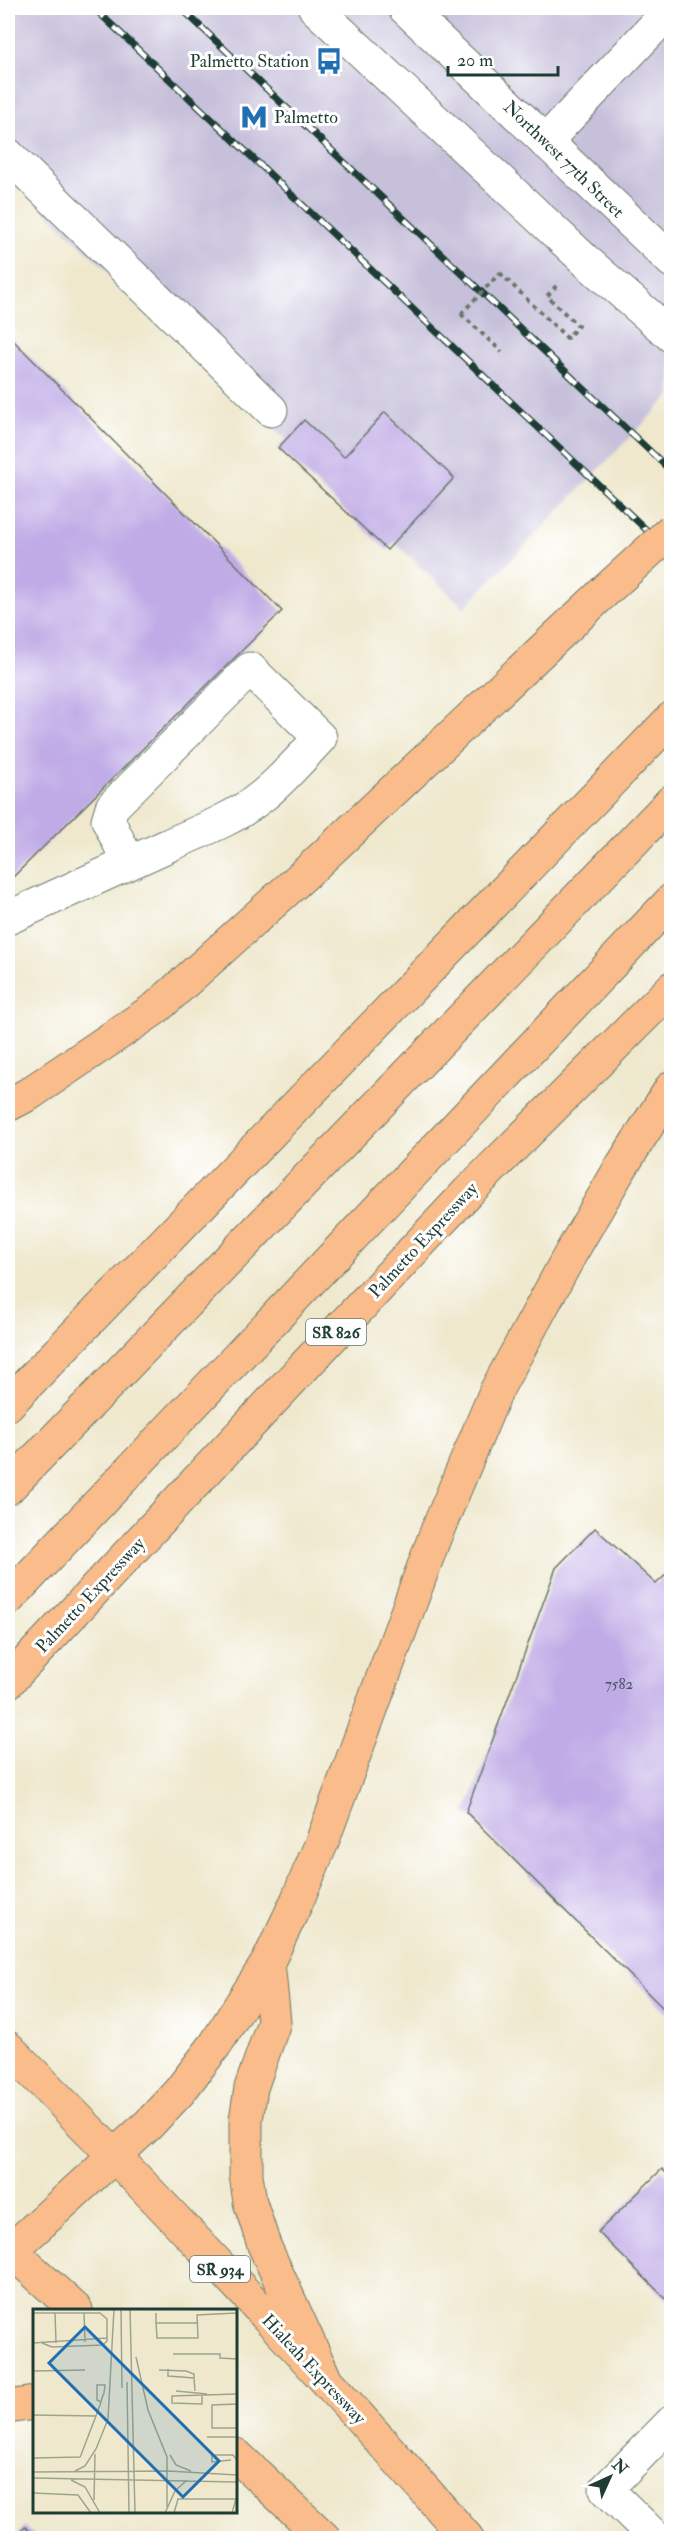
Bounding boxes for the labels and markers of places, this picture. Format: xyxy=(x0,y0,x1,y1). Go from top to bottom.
bus stop icon: Palmetto Station xyxy=(314,46,344,76)
place label: Palmetto Station xyxy=(190,50,309,73)
metro station icon: Palmetto xyxy=(239,102,269,132)
place label: Palmetto xyxy=(274,106,338,129)

